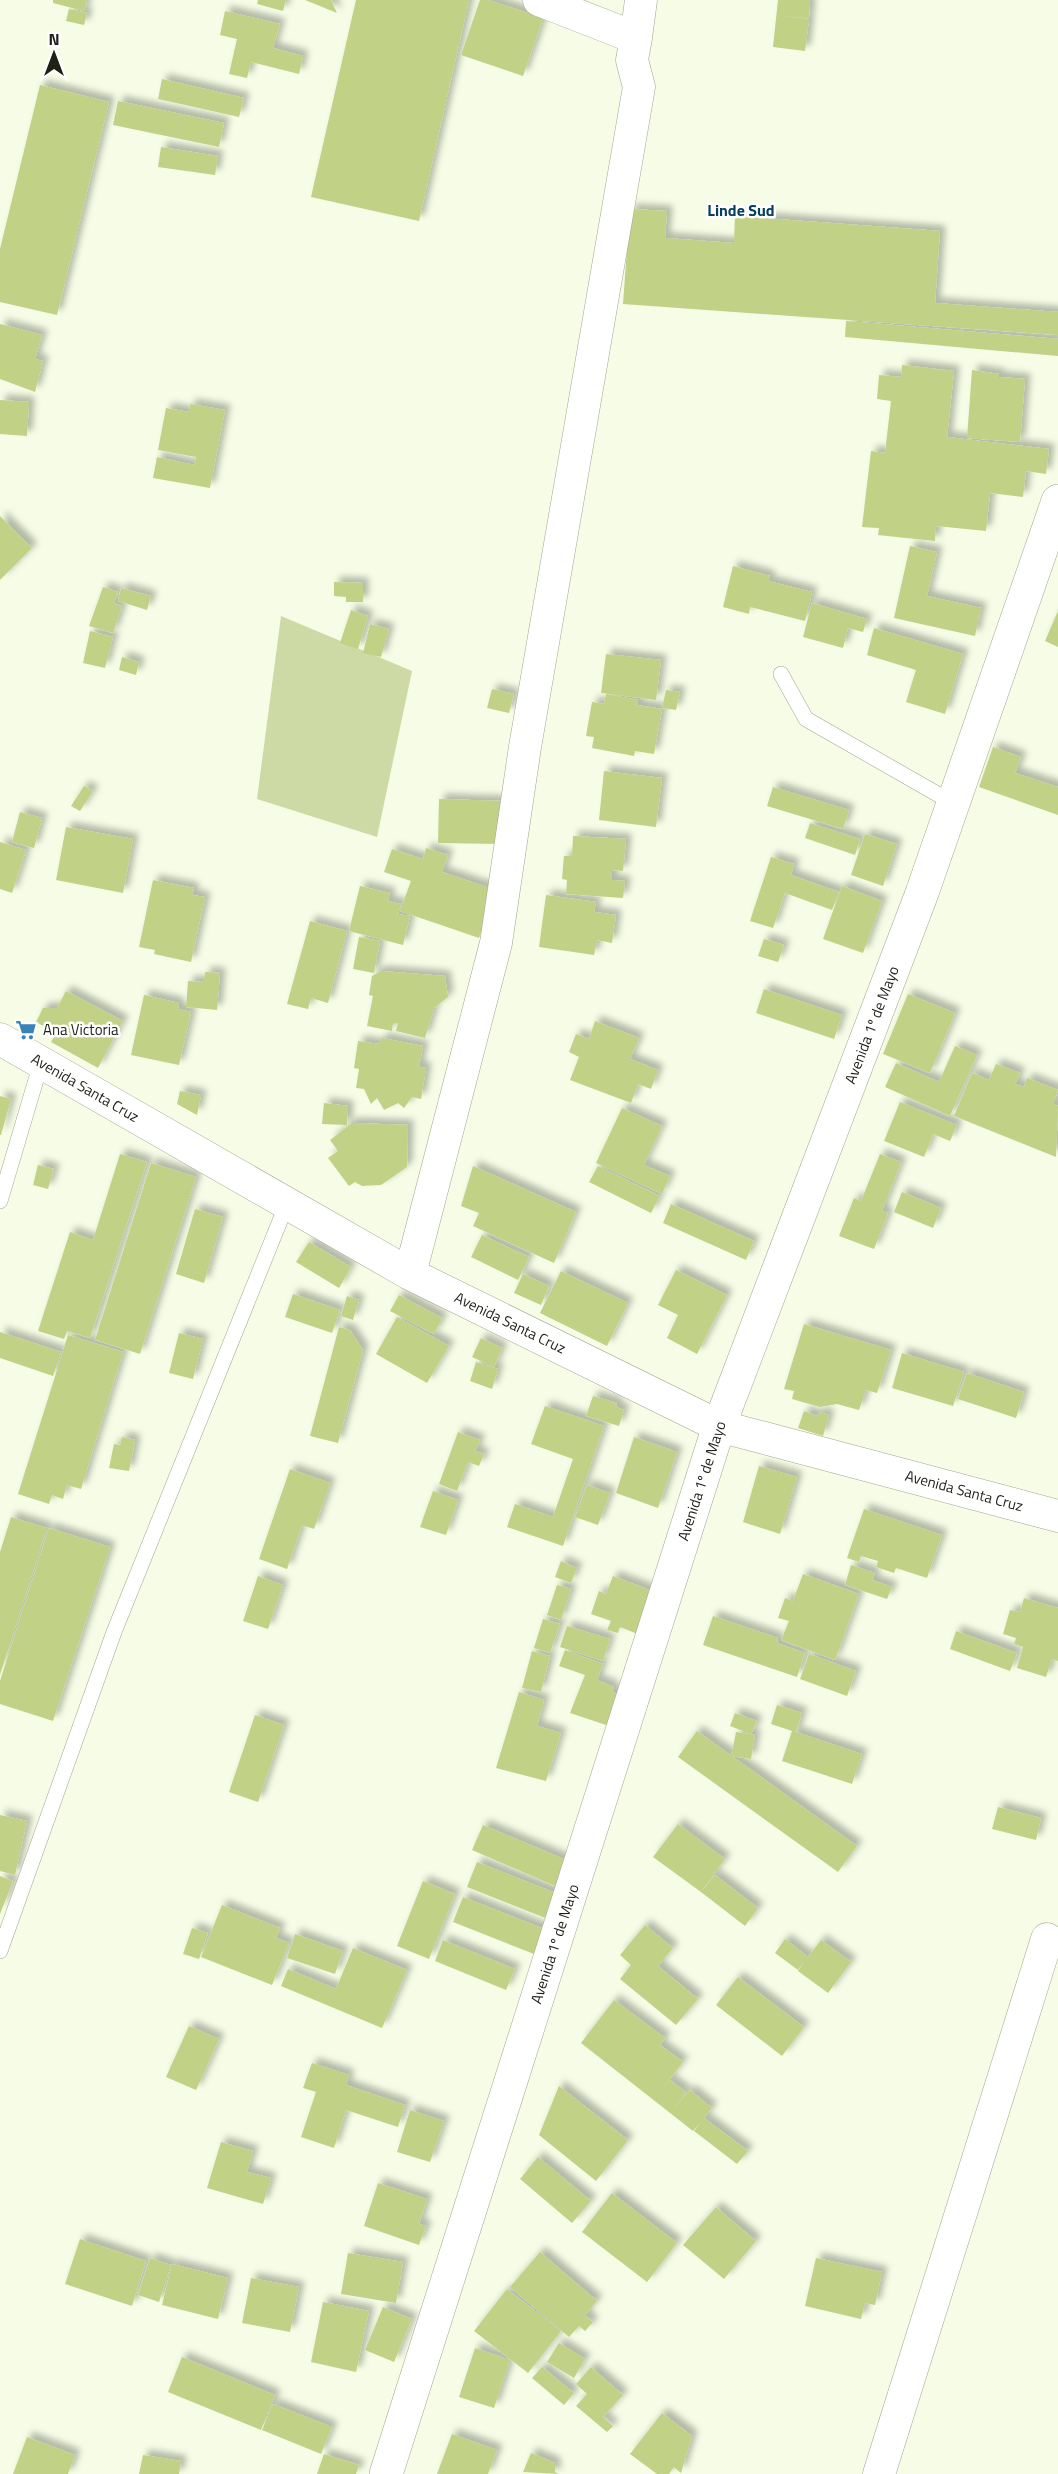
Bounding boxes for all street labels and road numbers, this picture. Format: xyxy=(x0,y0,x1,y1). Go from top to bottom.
street label: Avenida 1º de Mayo xyxy=(838,962,905,1087)
street label: Avenida Santa Cruz xyxy=(27,1047,144,1128)
street label: Avenida Santa Cruz xyxy=(451,1286,570,1360)
street label: Avenida 1º de Mayo xyxy=(671,1418,732,1544)
street label: Avenida Santa Cruz xyxy=(903,1464,1026,1517)
street label: Avenida 1º de Mayo xyxy=(524,1881,585,2007)

